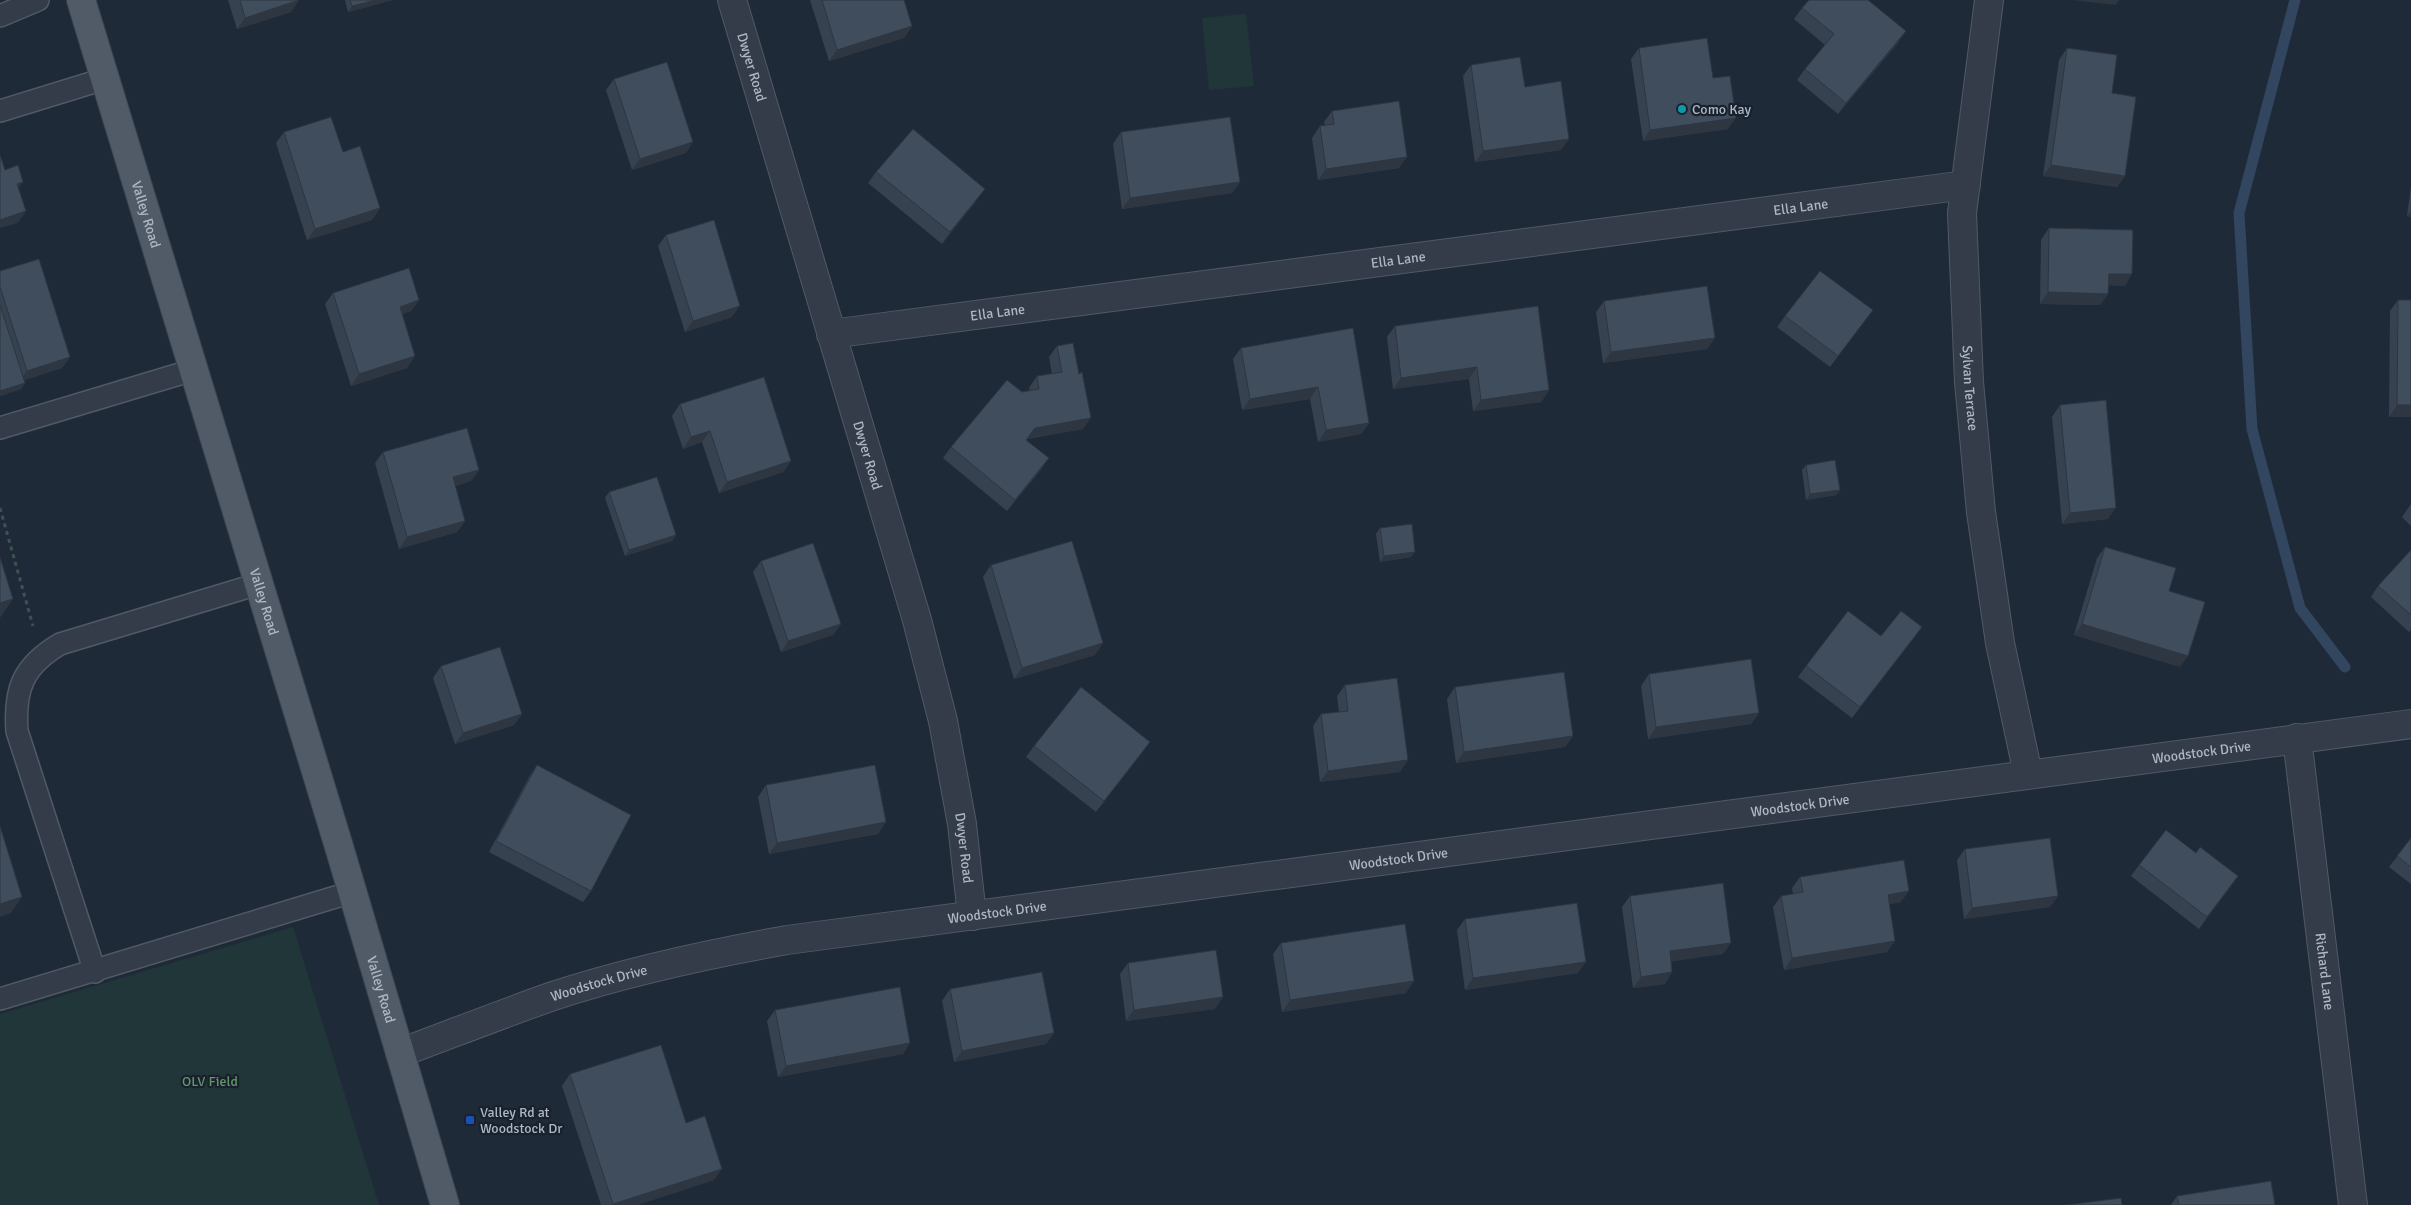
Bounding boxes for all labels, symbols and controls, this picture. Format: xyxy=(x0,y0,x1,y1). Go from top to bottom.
street label: Dwyer Road xyxy=(734,31,770,103)
place label: Como Kay xyxy=(1692,101,1751,118)
marker: Como Kay xyxy=(1676,103,1688,115)
street label: Valley Road xyxy=(128,179,164,250)
street label: Ella Lane xyxy=(1772,195,1829,219)
street label: Ella Lane xyxy=(1370,248,1427,272)
street label: Ella Lane xyxy=(969,300,1026,324)
street label: Sylvan Terrace xyxy=(1959,345,1982,432)
street label: Dwyer Road xyxy=(850,419,886,492)
street label: Valley Road xyxy=(246,566,283,637)
street label: Woodstock Drive xyxy=(2151,737,2252,767)
street label: Woodstock Drive xyxy=(1750,790,1851,820)
street label: Dwyer Road xyxy=(952,811,977,884)
street label: Woodstock Drive xyxy=(1348,844,1449,874)
street label: Woodstock Drive xyxy=(947,897,1048,927)
street label: Richard Lane xyxy=(2312,932,2338,1011)
street label: Valley Road xyxy=(363,954,399,1025)
street label: Woodstock Drive xyxy=(548,961,649,1005)
park label: OLV Field xyxy=(182,1073,238,1090)
place label: Valley Rd at Woodstock Dr xyxy=(480,1104,563,1137)
marker: Valley Rd at Woodstock Dr xyxy=(464,1114,476,1126)

